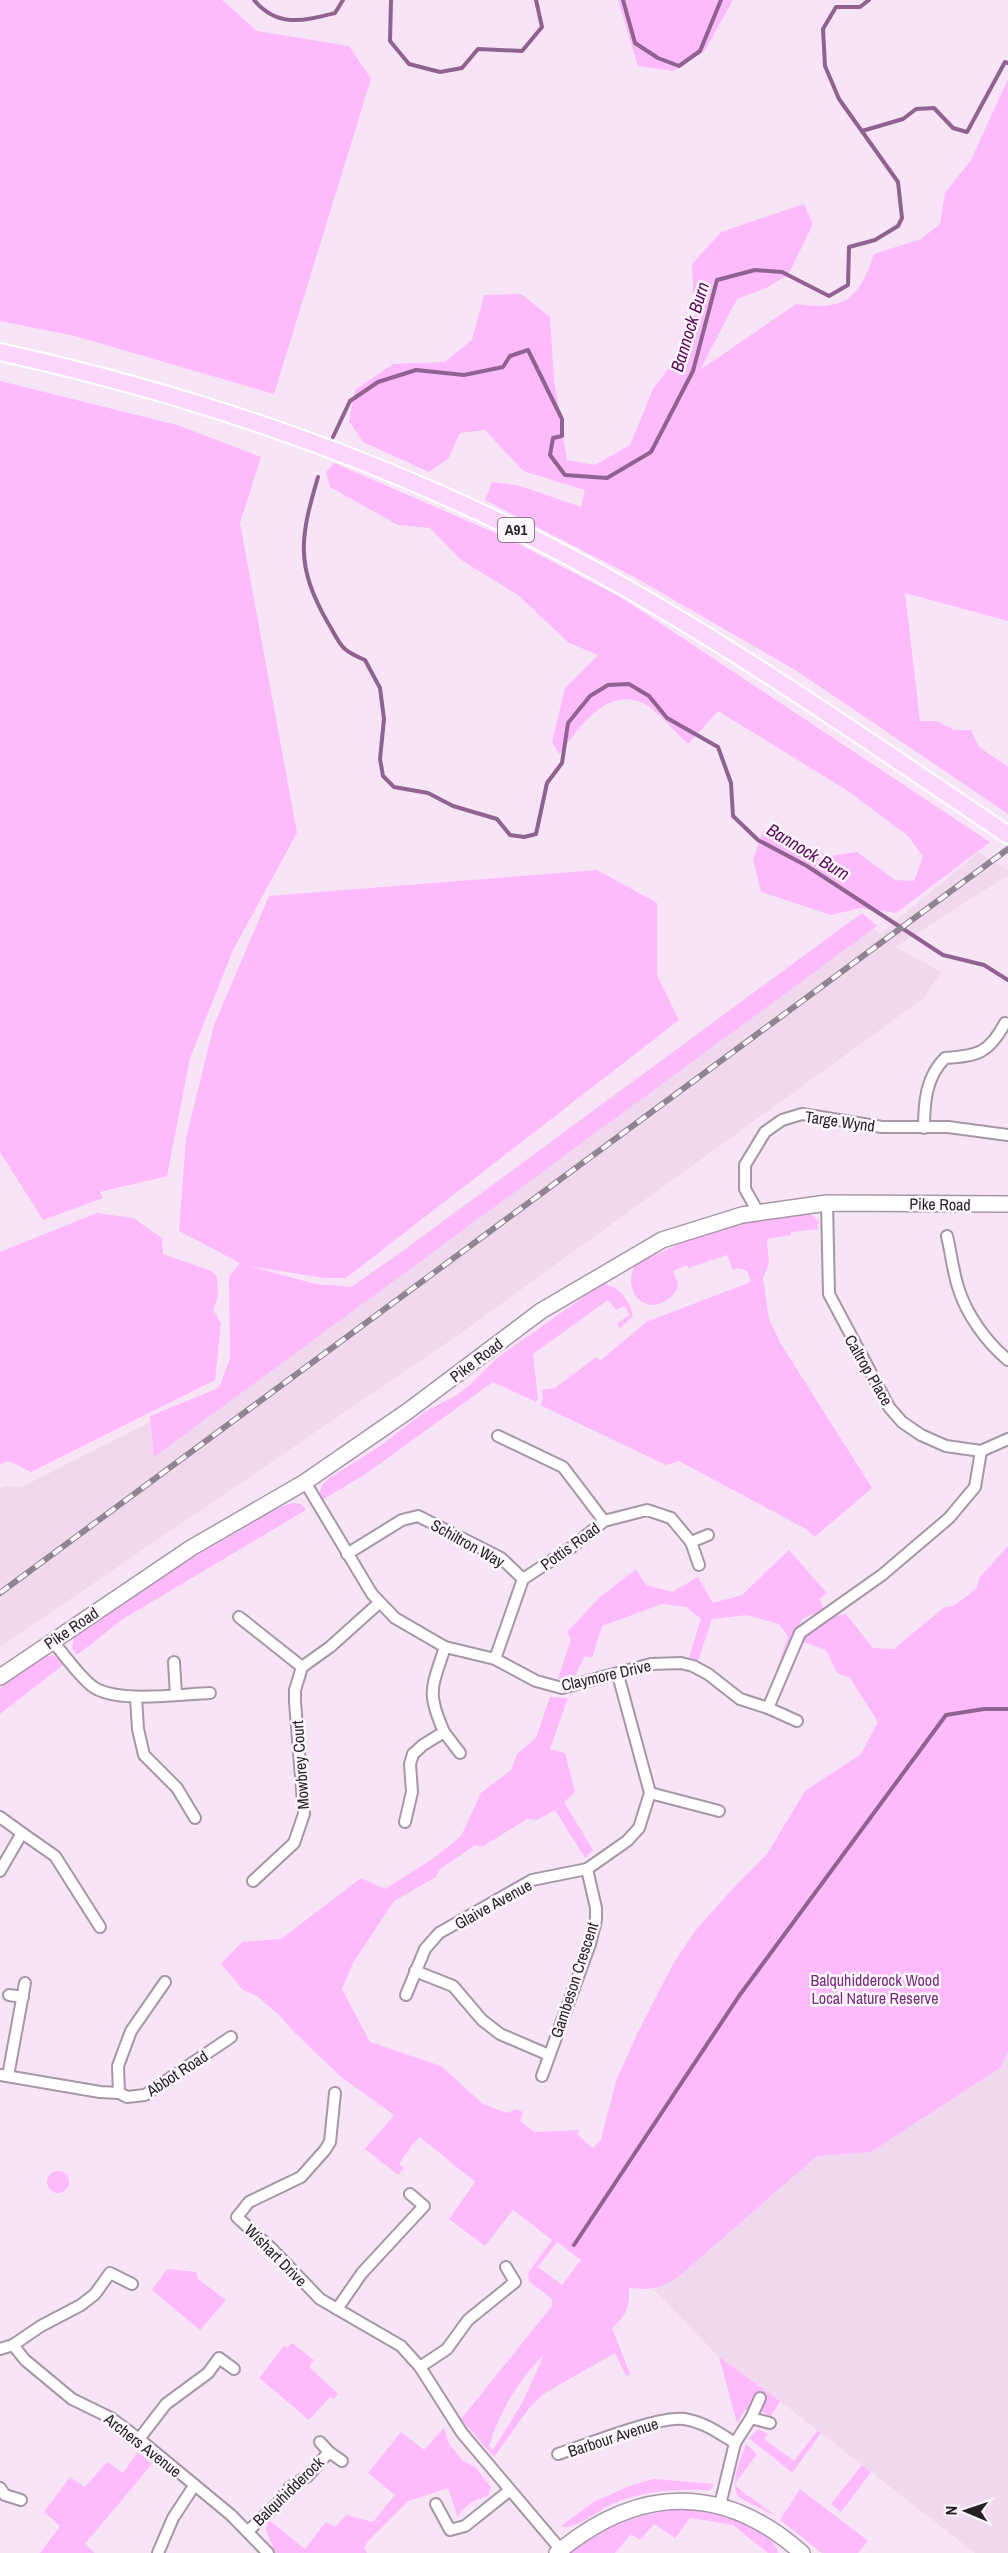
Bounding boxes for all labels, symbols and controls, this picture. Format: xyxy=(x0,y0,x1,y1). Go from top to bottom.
water label: Bannock Burn xyxy=(664,279,715,375)
road number: A91 xyxy=(498,518,534,542)
water label: Bannock Burn xyxy=(762,817,854,886)
street label: Targe Wynd xyxy=(804,1105,876,1137)
street label: Pike Road xyxy=(909,1192,971,1216)
street label: Caltrop Place xyxy=(840,1330,898,1410)
street label: Pike Road xyxy=(445,1333,507,1387)
street label: Schiltron Way xyxy=(427,1514,509,1573)
street label: Pottis Road xyxy=(536,1517,604,1575)
street label: Pike Road xyxy=(39,1602,103,1654)
street label: Claymore Drive xyxy=(559,1654,653,1696)
street label: Mowbrey Court xyxy=(286,1720,314,1810)
street label: Glaive Avenue xyxy=(450,1874,536,1934)
street label: Gambeson Crescent xyxy=(545,1919,603,2041)
park label: Balquhidderock Wood Local Nature Reserve xyxy=(811,1969,939,2009)
street label: Abbot Road xyxy=(141,2045,212,2102)
street label: Wishart Drive xyxy=(240,2219,312,2291)
street label: Archers Avenue xyxy=(99,2407,186,2482)
street label: Barbour Avenue xyxy=(565,2412,661,2462)
street label: Balquhidderock xyxy=(248,2451,329,2531)
north arrow xyxy=(936,2481,996,2541)
text: N xyxy=(940,2505,962,2516)

